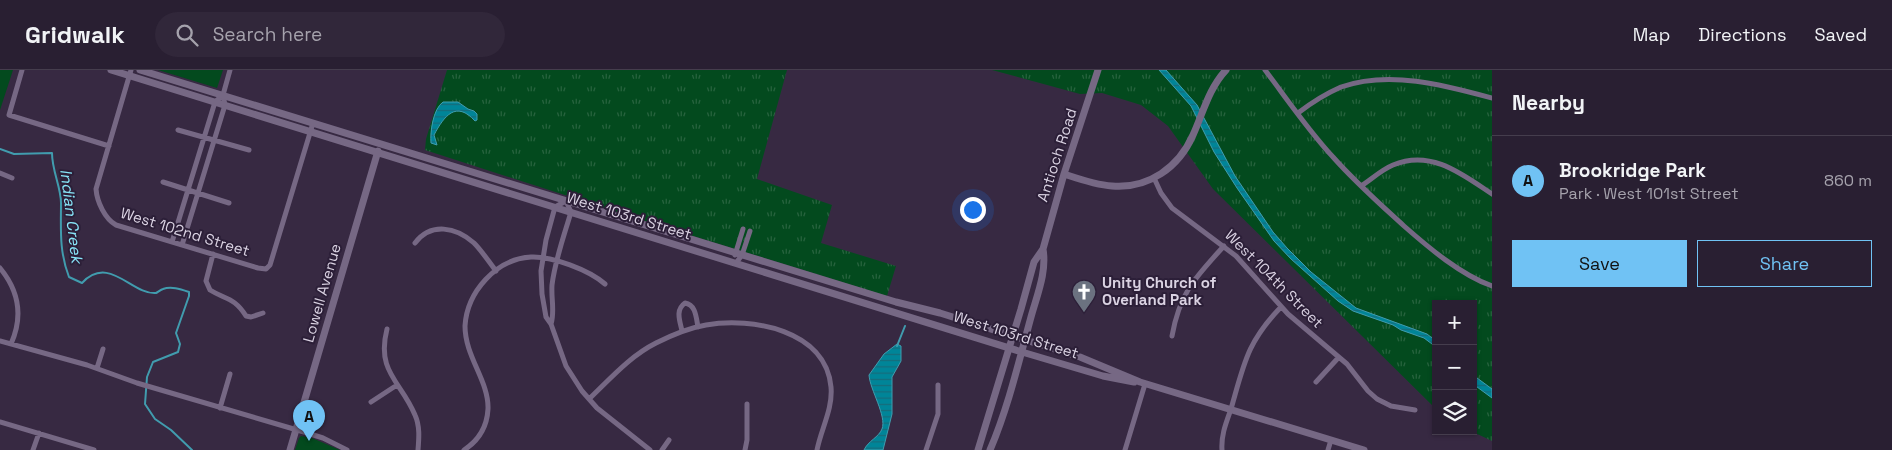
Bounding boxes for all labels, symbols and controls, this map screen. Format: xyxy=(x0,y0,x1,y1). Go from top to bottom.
search box xyxy=(155,12,505,57)
text: Gridwalk xyxy=(25,19,125,50)
icon: search xyxy=(173,21,201,49)
text: Search here xyxy=(213,22,322,47)
text: Map xyxy=(1633,23,1670,46)
text: Directions xyxy=(1698,23,1787,46)
text: Saved xyxy=(1815,23,1867,46)
text: Nearby xyxy=(1512,89,1585,116)
street label: Antioch Road xyxy=(1032,106,1081,204)
text: Brookridge Park xyxy=(1559,158,1706,183)
water label: Indian Creek xyxy=(55,168,88,267)
text: A xyxy=(1523,170,1533,191)
text: 860 m xyxy=(1824,170,1872,191)
text: Park · West 101st Street xyxy=(1559,183,1739,204)
street label: West 103rd Street xyxy=(564,187,694,244)
your location xyxy=(960,197,986,223)
street label: West 102nd Street xyxy=(118,203,252,260)
street label: West 104th Street xyxy=(1221,225,1328,332)
button: Save xyxy=(1512,240,1687,287)
button: Share xyxy=(1697,240,1872,287)
street label: Lowell Avenue xyxy=(298,241,345,345)
place label: Unity Church of Overland Park xyxy=(1102,273,1217,309)
church icon: Unity Church of Overland Park xyxy=(1071,279,1097,313)
map controls xyxy=(1432,300,1477,435)
button: + xyxy=(1432,300,1477,345)
street label: West 103rd Street xyxy=(951,306,1081,363)
button: − xyxy=(1432,345,1477,390)
button: layers xyxy=(1432,390,1477,435)
pin: A xyxy=(293,400,325,441)

